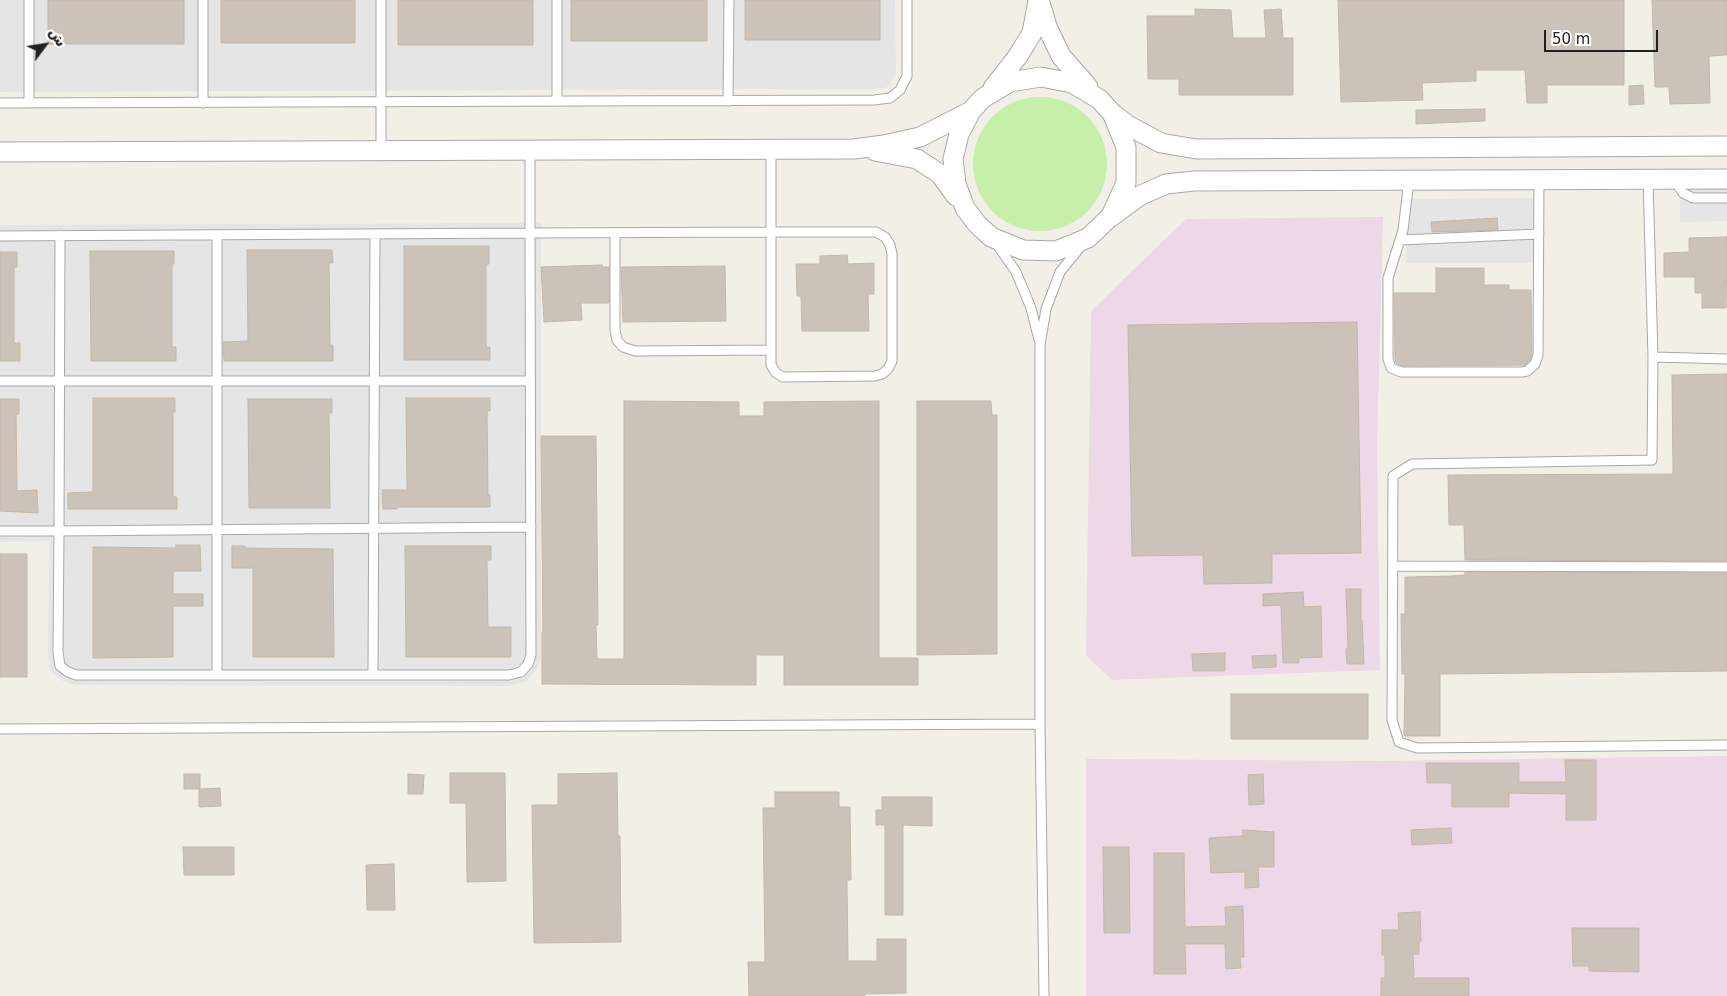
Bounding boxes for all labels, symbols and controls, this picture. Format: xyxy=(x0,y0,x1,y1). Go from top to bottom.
north arrow xyxy=(20,20,70,70)
scale bar xyxy=(1547,20,1661,52)
text: ش xyxy=(46,25,70,50)
text: 50 m xyxy=(1552,30,1590,48)

